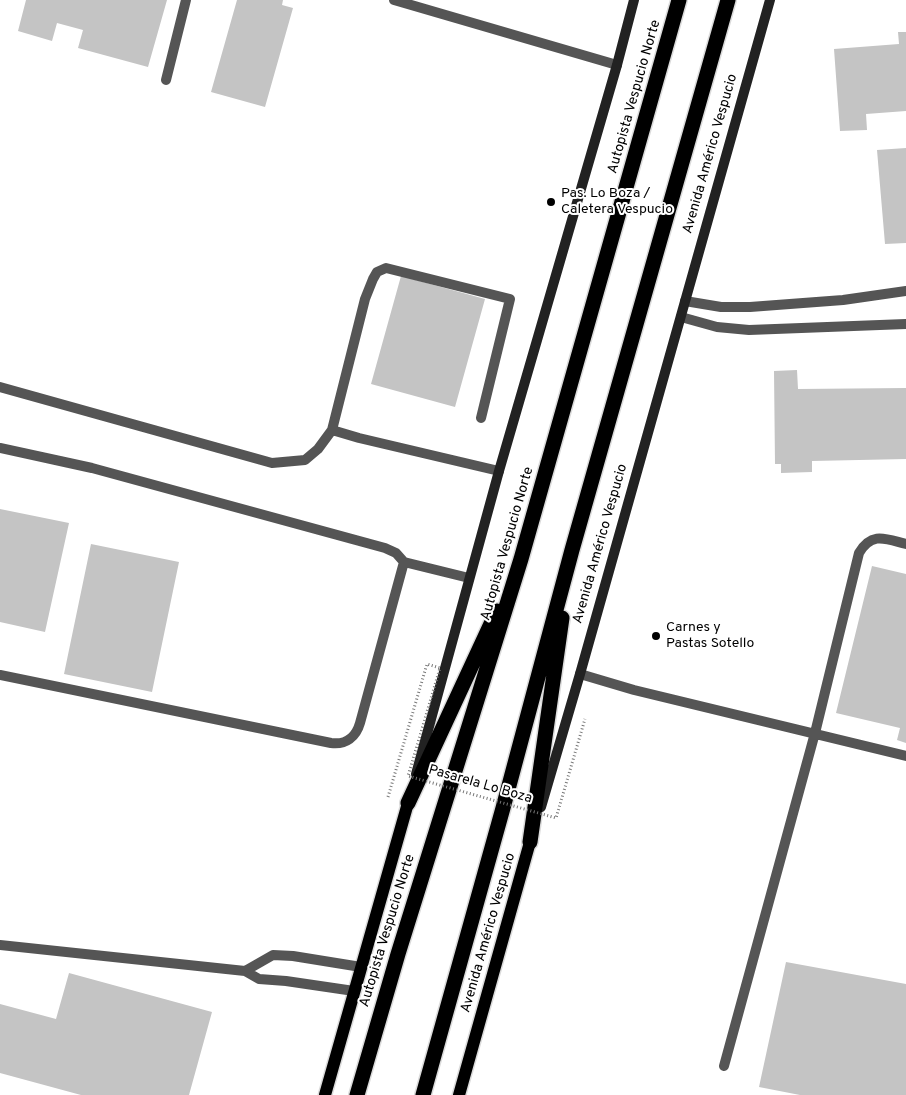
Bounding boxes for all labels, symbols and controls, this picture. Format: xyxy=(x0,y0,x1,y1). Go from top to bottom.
street label: Autopista Vespucio Norte xyxy=(605,18,665,176)
street label: Avenida Américo Vespucio xyxy=(680,72,742,236)
place label: Pas. Lo Boza / Caletera Vespucio xyxy=(561,186,673,218)
marker: Pas. Lo Boza / Caletera Vespucio xyxy=(545,196,557,208)
street label: Avenida Américo Vespucio xyxy=(570,462,632,626)
street label: Autopista Vespucio Norte xyxy=(478,465,538,623)
place label: Carnes y Pastas Sotello xyxy=(666,620,754,652)
marker: Carnes y Pastas Sotello xyxy=(650,630,662,642)
street label: Pasarela Lo Boza xyxy=(426,762,534,808)
street label: Avenida Américo Vespucio xyxy=(458,851,520,1015)
street label: Autopista Vespucio Norte xyxy=(357,852,419,1010)

